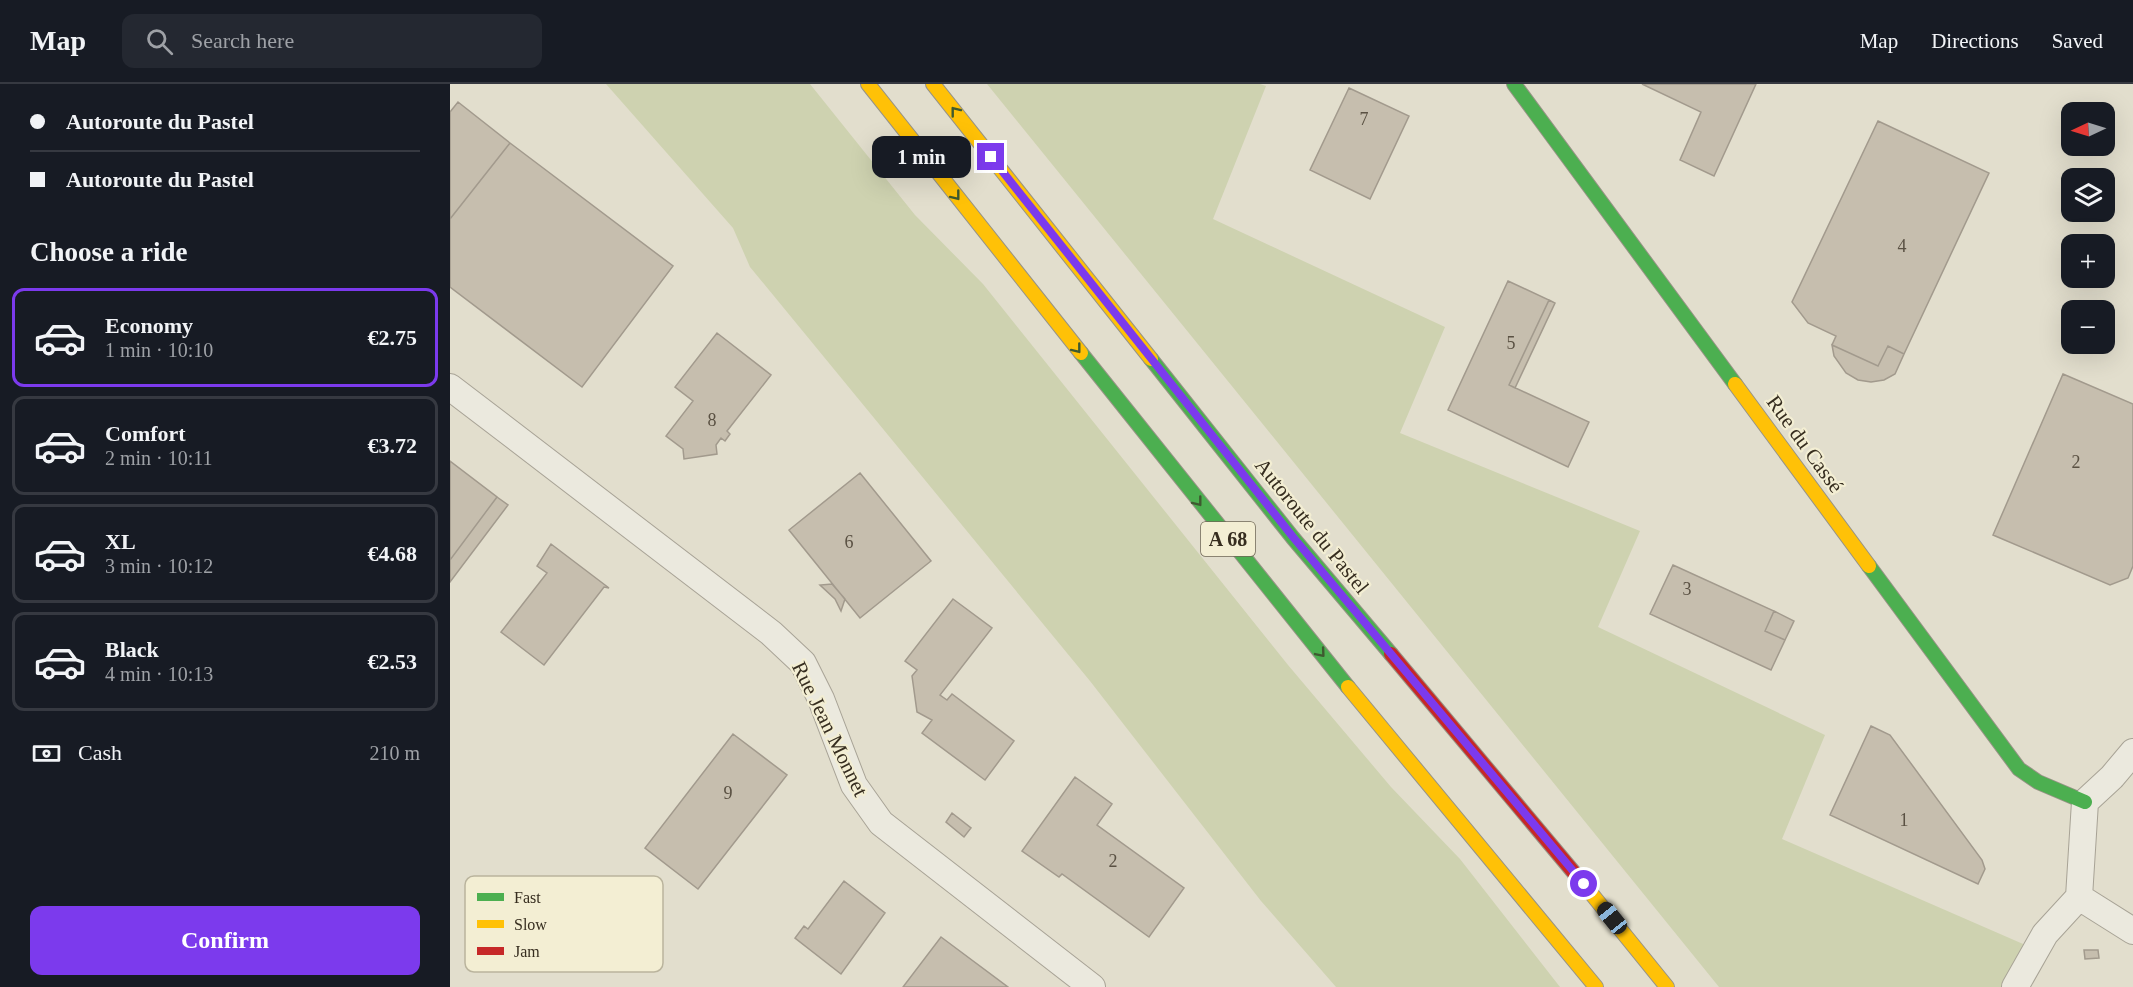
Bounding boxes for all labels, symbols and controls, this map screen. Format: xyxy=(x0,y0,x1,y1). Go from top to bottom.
search box xyxy=(122,14,542,68)
text: Map xyxy=(30,25,86,56)
icon: search xyxy=(143,25,176,58)
text: Search here xyxy=(191,28,294,53)
text: Map xyxy=(1860,29,1898,53)
text: Directions xyxy=(1931,29,2019,53)
text: Saved xyxy=(2052,29,2103,53)
north arrow xyxy=(2061,102,2115,156)
map controls xyxy=(2061,102,2115,354)
one-way arrow xyxy=(951,107,962,118)
text: Autoroute du Pastel xyxy=(66,109,254,134)
house number: 7 xyxy=(1360,109,1369,129)
callout: 1 min xyxy=(871,136,970,178)
route end xyxy=(977,143,1004,170)
text: 1 min xyxy=(897,146,946,168)
text: Autoroute du Pastel xyxy=(66,167,254,192)
button: layers xyxy=(2061,168,2115,222)
one-way arrow xyxy=(949,189,960,200)
button: + xyxy=(2061,234,2115,288)
house number: 4 xyxy=(1898,236,1907,256)
text: Choose a ride xyxy=(30,237,188,267)
button: − xyxy=(2061,300,2115,354)
icon: car xyxy=(33,311,87,365)
text: Economy xyxy=(105,313,193,338)
text: €2.75 xyxy=(368,325,417,350)
house number: 5 xyxy=(1507,333,1516,353)
text: 1 min · 10:10 xyxy=(105,339,213,361)
one-way arrow xyxy=(1070,342,1081,353)
street label: Rue du Cassé xyxy=(1762,391,1848,497)
house number: 8 xyxy=(708,410,717,430)
icon: car xyxy=(33,419,87,473)
text: Comfort xyxy=(105,421,186,446)
text: €3.72 xyxy=(368,433,417,458)
text: 2 min · 10:11 xyxy=(105,447,213,469)
house number: 2 xyxy=(2072,452,2081,472)
street label: Autoroute du Pastel xyxy=(1250,454,1374,598)
one-way arrow xyxy=(1191,495,1202,506)
road number: A 68 xyxy=(1201,522,1255,556)
icon: car xyxy=(33,527,87,581)
text: XL xyxy=(105,529,136,554)
house number: 6 xyxy=(845,532,854,552)
text: €4.68 xyxy=(368,541,417,566)
text: 3 min · 10:12 xyxy=(105,555,213,577)
house number: 3 xyxy=(1683,579,1692,599)
icon: car xyxy=(33,635,87,689)
text: Black xyxy=(105,637,159,662)
one-way arrow xyxy=(1313,647,1324,658)
text: €2.53 xyxy=(368,649,417,674)
street label: Rue Jean Monnet xyxy=(787,658,873,800)
text: 4 min · 10:13 xyxy=(105,663,213,685)
icon: cash xyxy=(30,737,63,770)
text: Cash xyxy=(78,740,122,765)
text: 210 m xyxy=(369,742,420,764)
house number: 9 xyxy=(724,783,733,803)
house number: 1 xyxy=(1900,810,1909,830)
house number: 2 xyxy=(1109,851,1118,871)
route start xyxy=(1570,870,1597,897)
legend xyxy=(465,876,663,972)
text: Fast xyxy=(514,889,541,906)
car xyxy=(1594,898,1630,938)
button: Confirm xyxy=(30,906,420,975)
text: Slow xyxy=(514,916,547,933)
text: Jam xyxy=(514,943,540,960)

